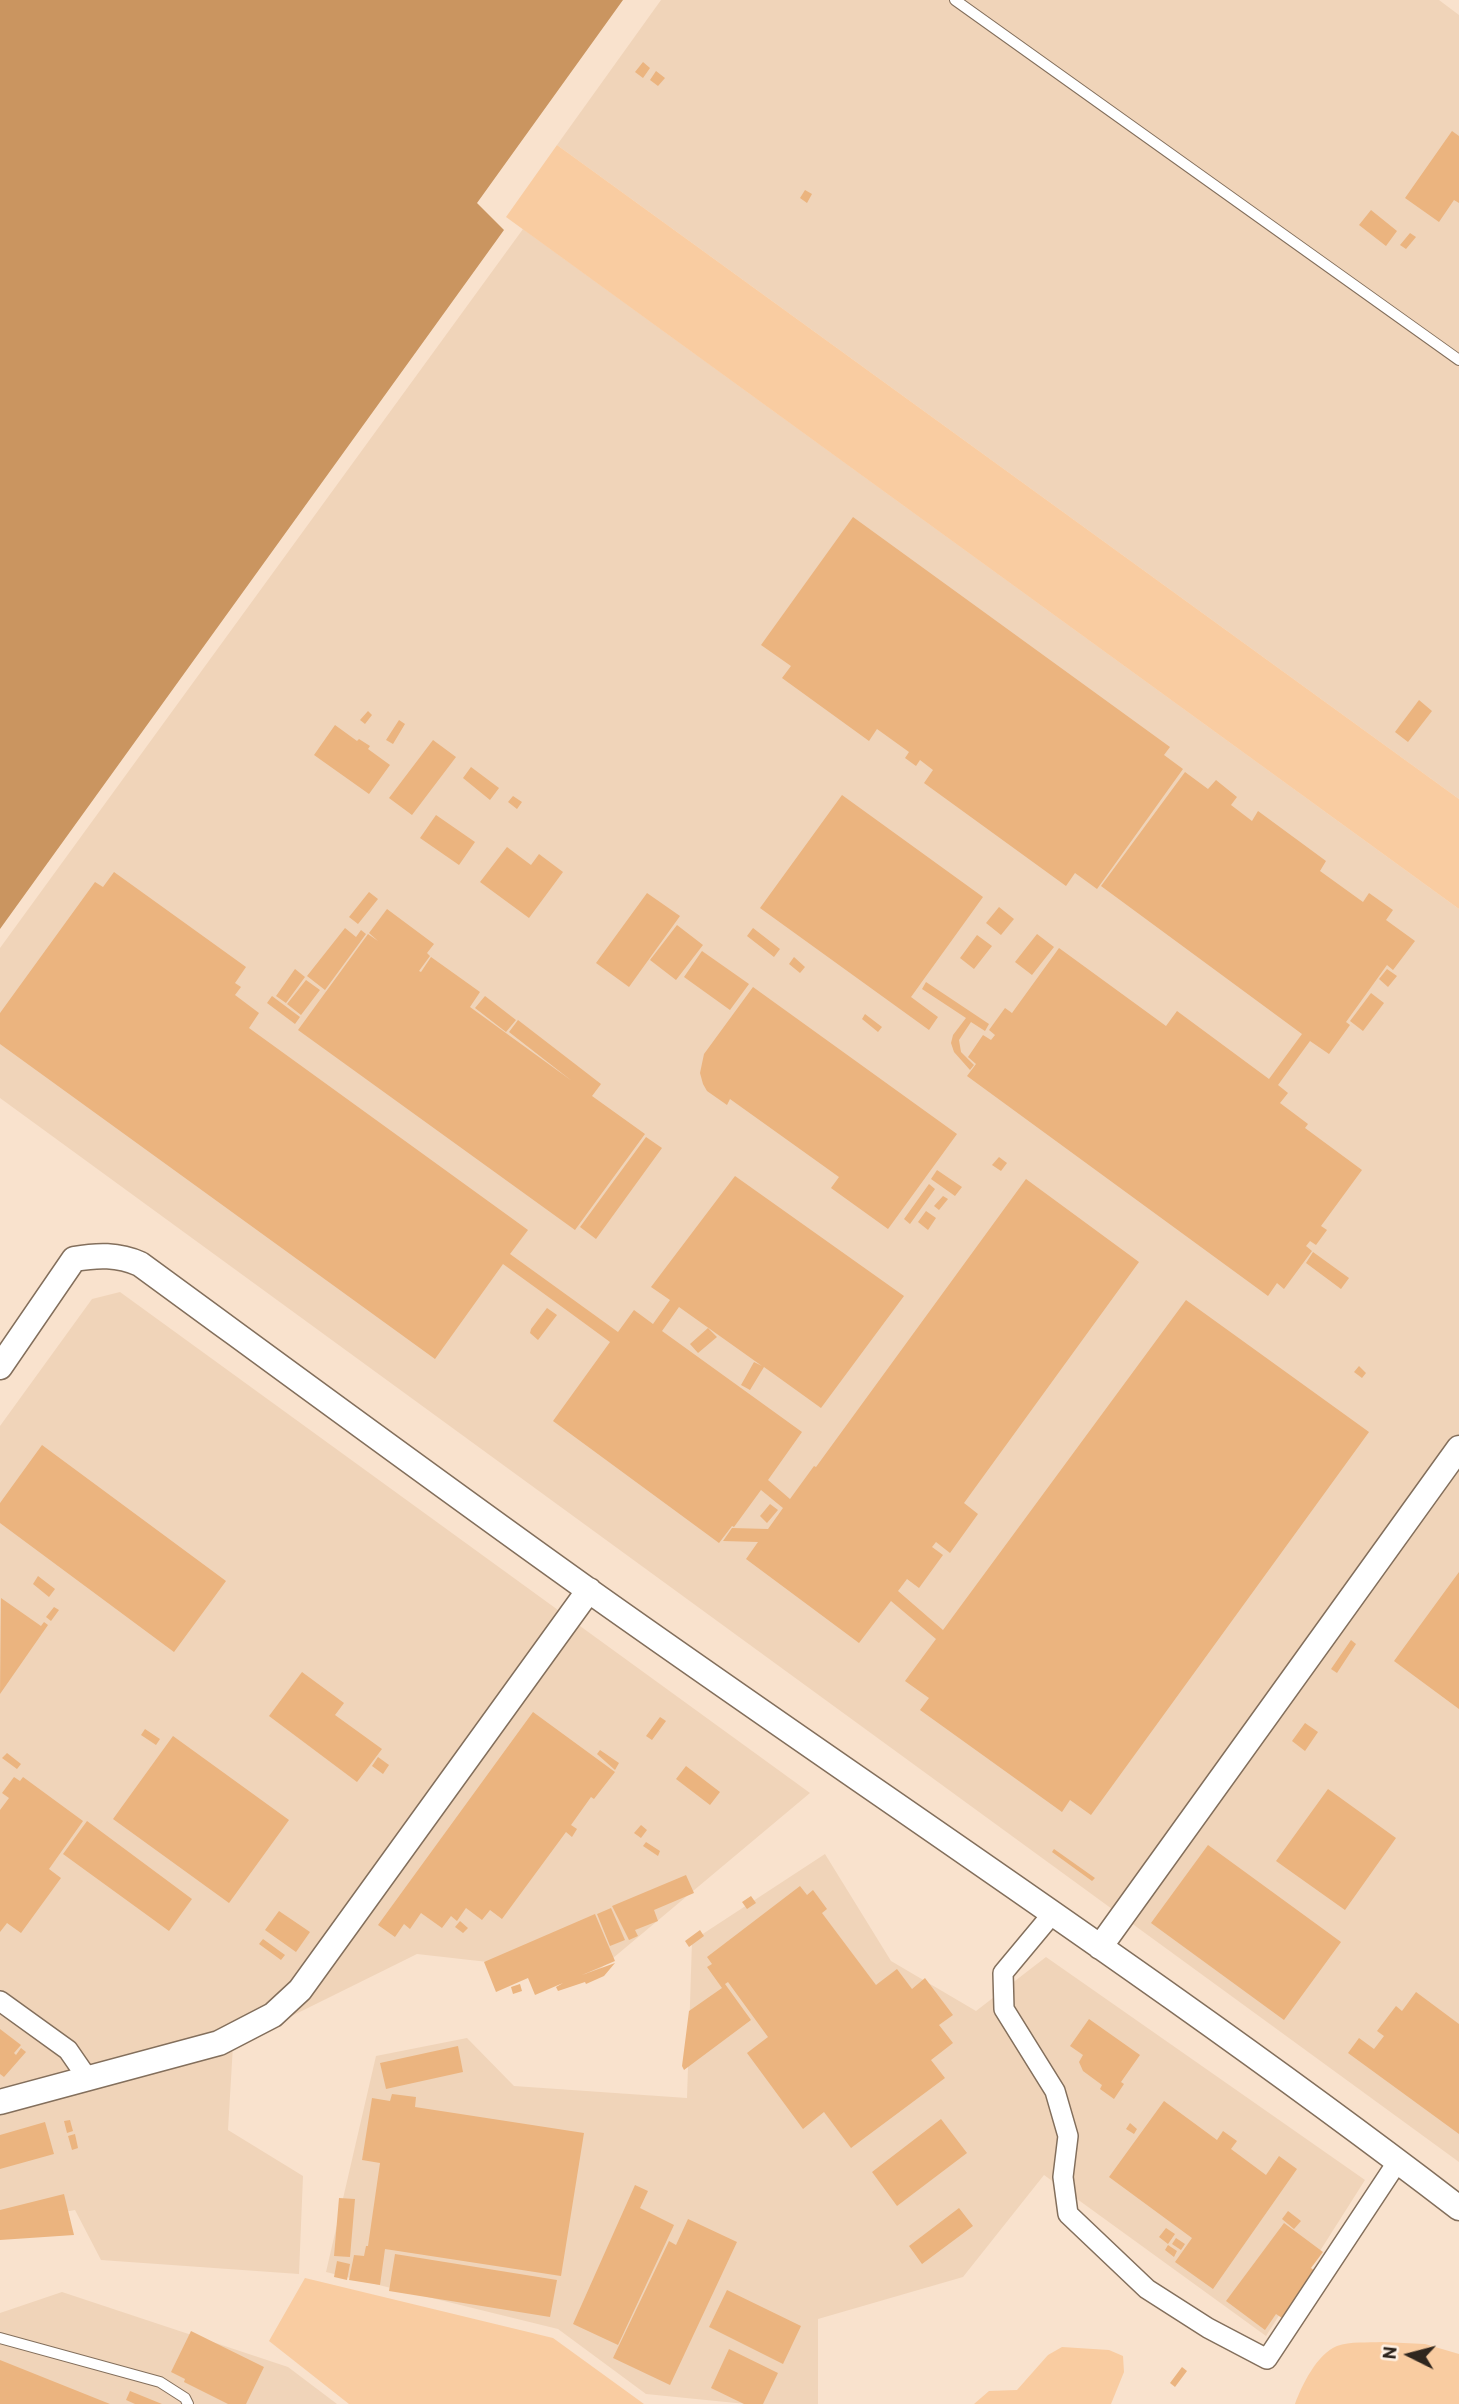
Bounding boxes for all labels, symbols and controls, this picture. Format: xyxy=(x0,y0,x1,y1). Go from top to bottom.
north arrow xyxy=(1375,2320,1445,2390)
text: N xyxy=(1377,2345,1401,2360)

